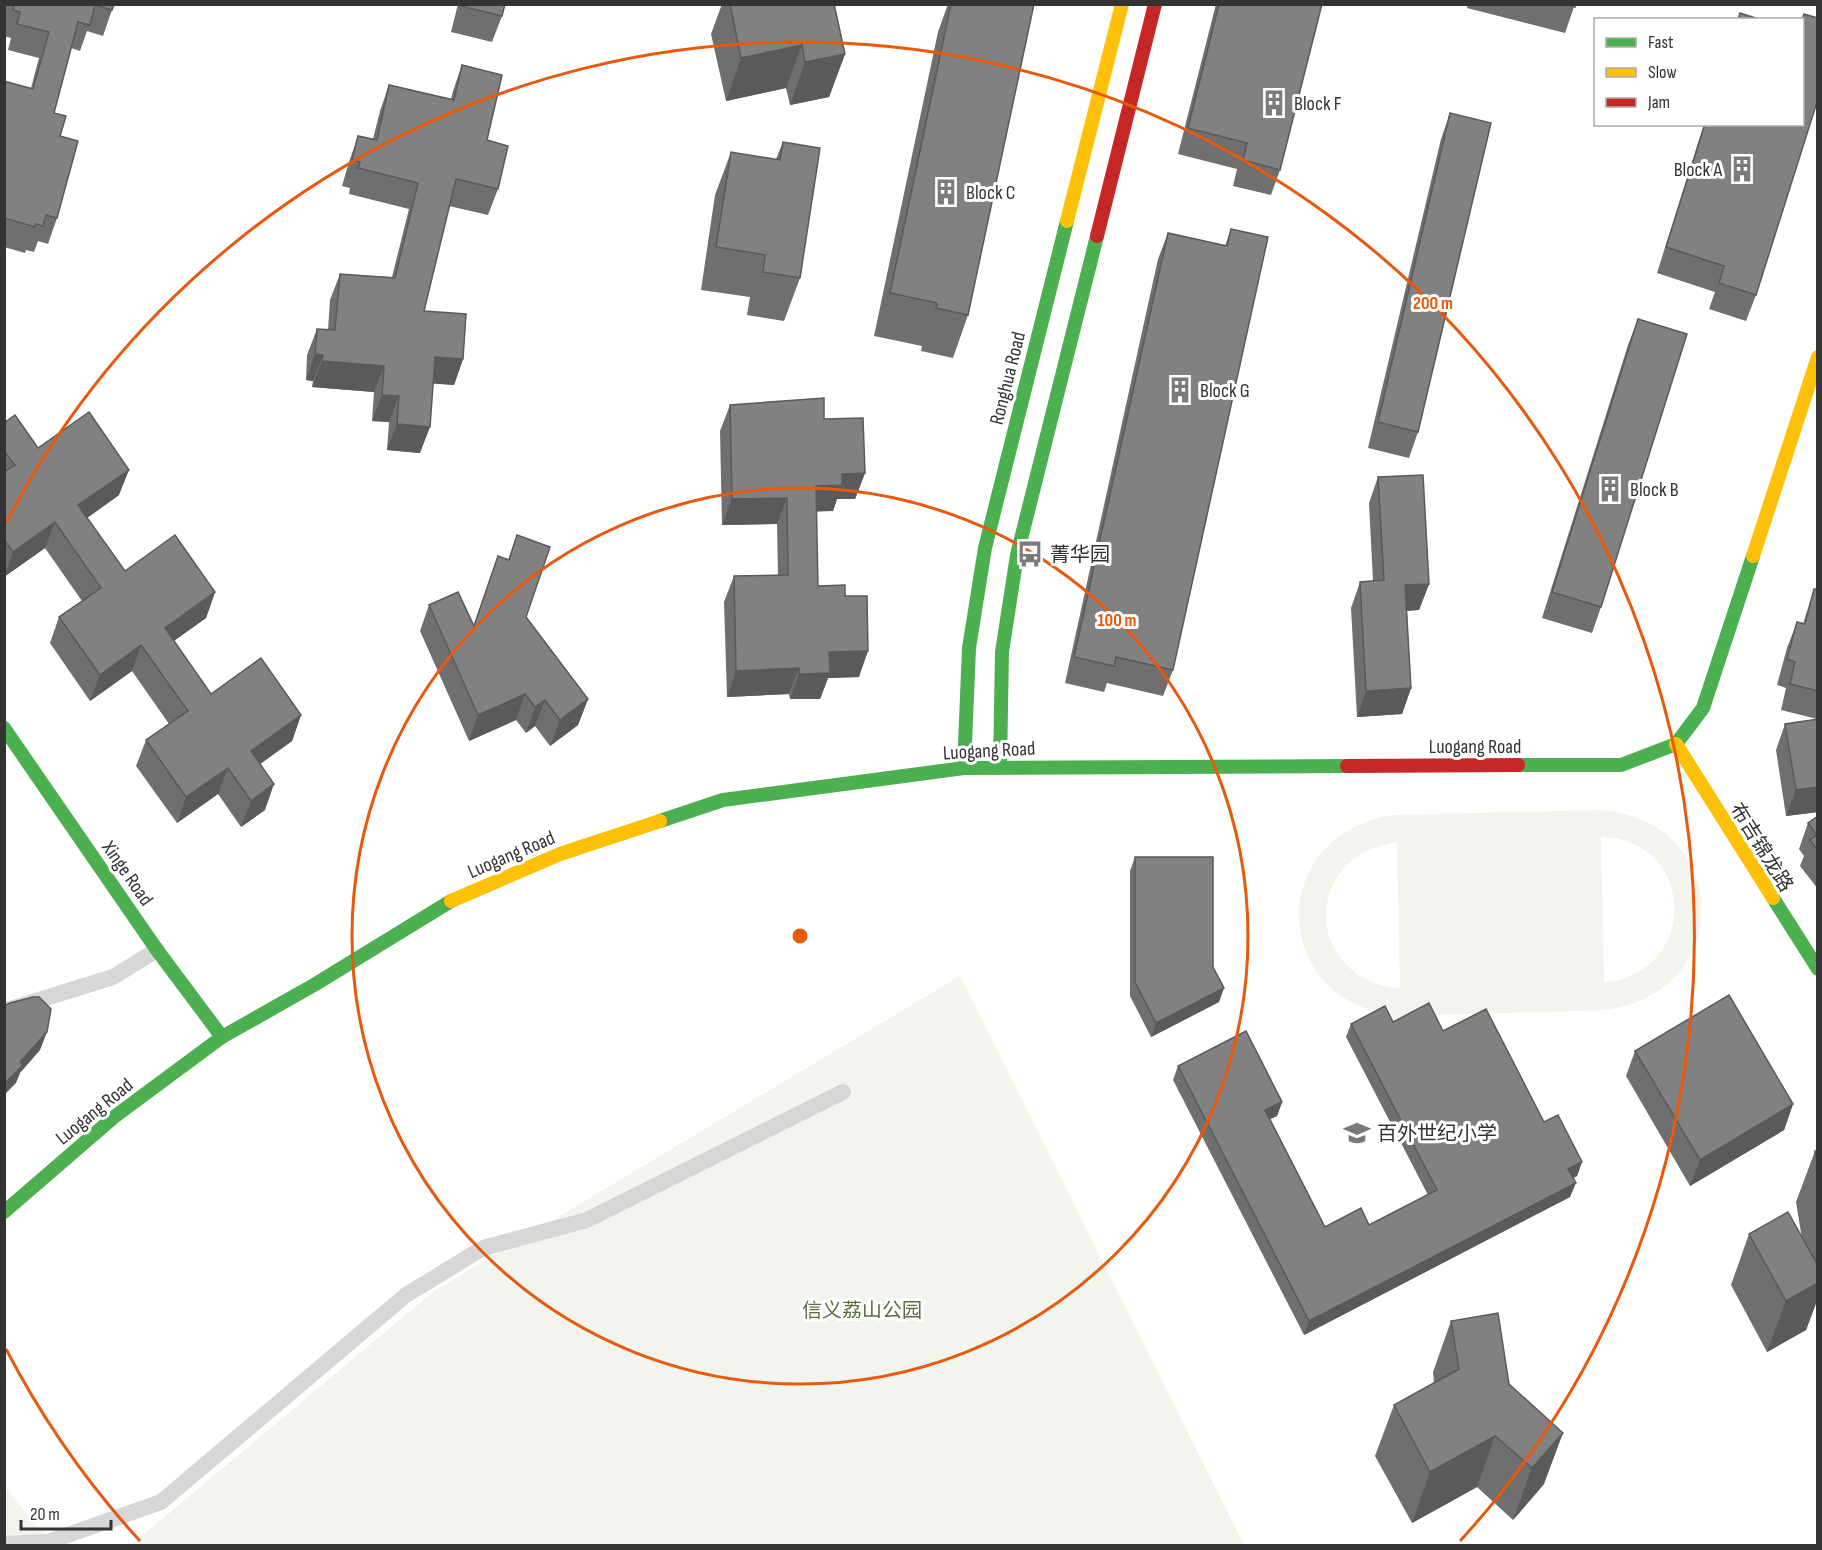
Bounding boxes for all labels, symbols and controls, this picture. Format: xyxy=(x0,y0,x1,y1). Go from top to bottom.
legend xyxy=(1594,18,1804,126)
text: Fast xyxy=(1648,32,1674,53)
text: Slow xyxy=(1648,62,1677,83)
building icon: Block F xyxy=(1259,88,1289,118)
place label: Block F xyxy=(1294,92,1342,116)
text: Jam xyxy=(1647,92,1670,113)
building icon: Block A xyxy=(1727,154,1757,184)
place label: Block A xyxy=(1674,158,1722,182)
building icon: Block C xyxy=(931,177,961,207)
place label: Block C xyxy=(966,181,1015,205)
text: 200 m xyxy=(1413,293,1453,314)
street label: Ronghua Road xyxy=(985,329,1031,427)
building icon: Block G xyxy=(1165,375,1195,405)
place label: Block G xyxy=(1200,379,1250,403)
building icon: Block B xyxy=(1595,474,1625,504)
place label: Block B xyxy=(1630,478,1679,502)
bus stop icon: 菁华园 xyxy=(1015,539,1045,569)
place label: 菁华园 xyxy=(1050,543,1110,567)
text: 100 m xyxy=(1098,610,1137,631)
street label: Luogang Road xyxy=(1429,735,1521,759)
street label: Luogang Road xyxy=(942,737,1036,765)
street label: 布吉锦龙路 xyxy=(1724,799,1798,896)
street label: Luogang Road xyxy=(464,826,559,884)
street label: Xinge Road xyxy=(96,836,158,910)
centre of rings xyxy=(790,926,810,946)
street label: Luogang Road xyxy=(51,1073,138,1150)
school or university icon: 百外世纪小学 xyxy=(1342,1118,1372,1148)
place label: 百外世纪小学 xyxy=(1377,1122,1497,1146)
park label: 信义荔山公园 xyxy=(802,1299,922,1323)
scale bar xyxy=(21,1493,111,1531)
text: 20 m xyxy=(30,1504,60,1525)

